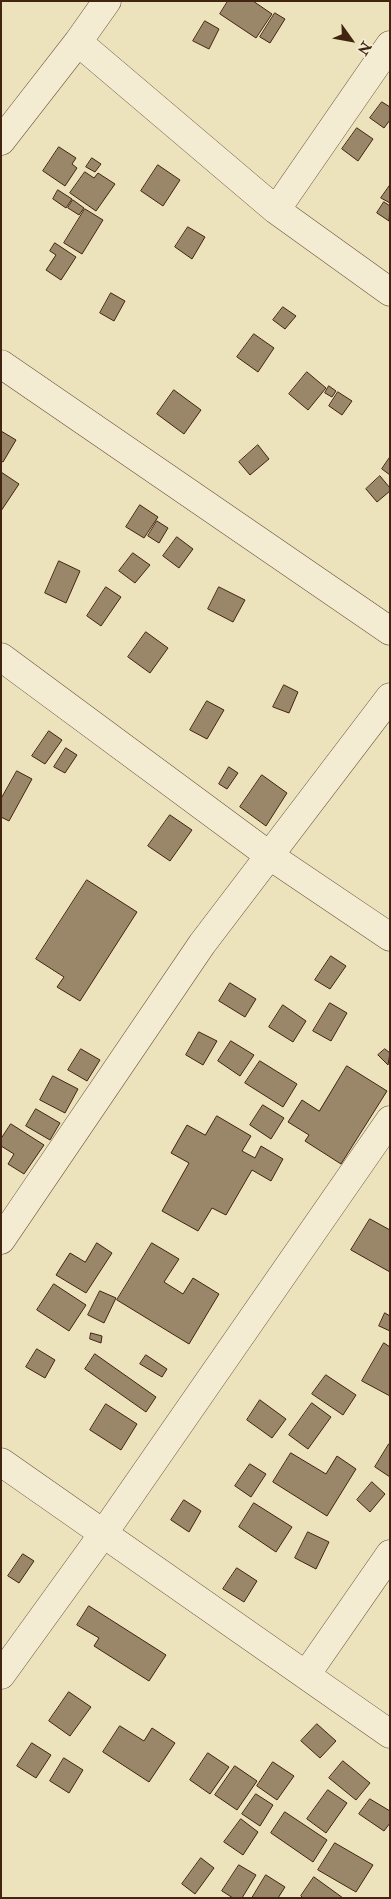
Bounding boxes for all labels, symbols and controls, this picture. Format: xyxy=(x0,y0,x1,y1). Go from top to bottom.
north arrow xyxy=(326,15,376,65)
text: N xyxy=(354,38,375,58)

